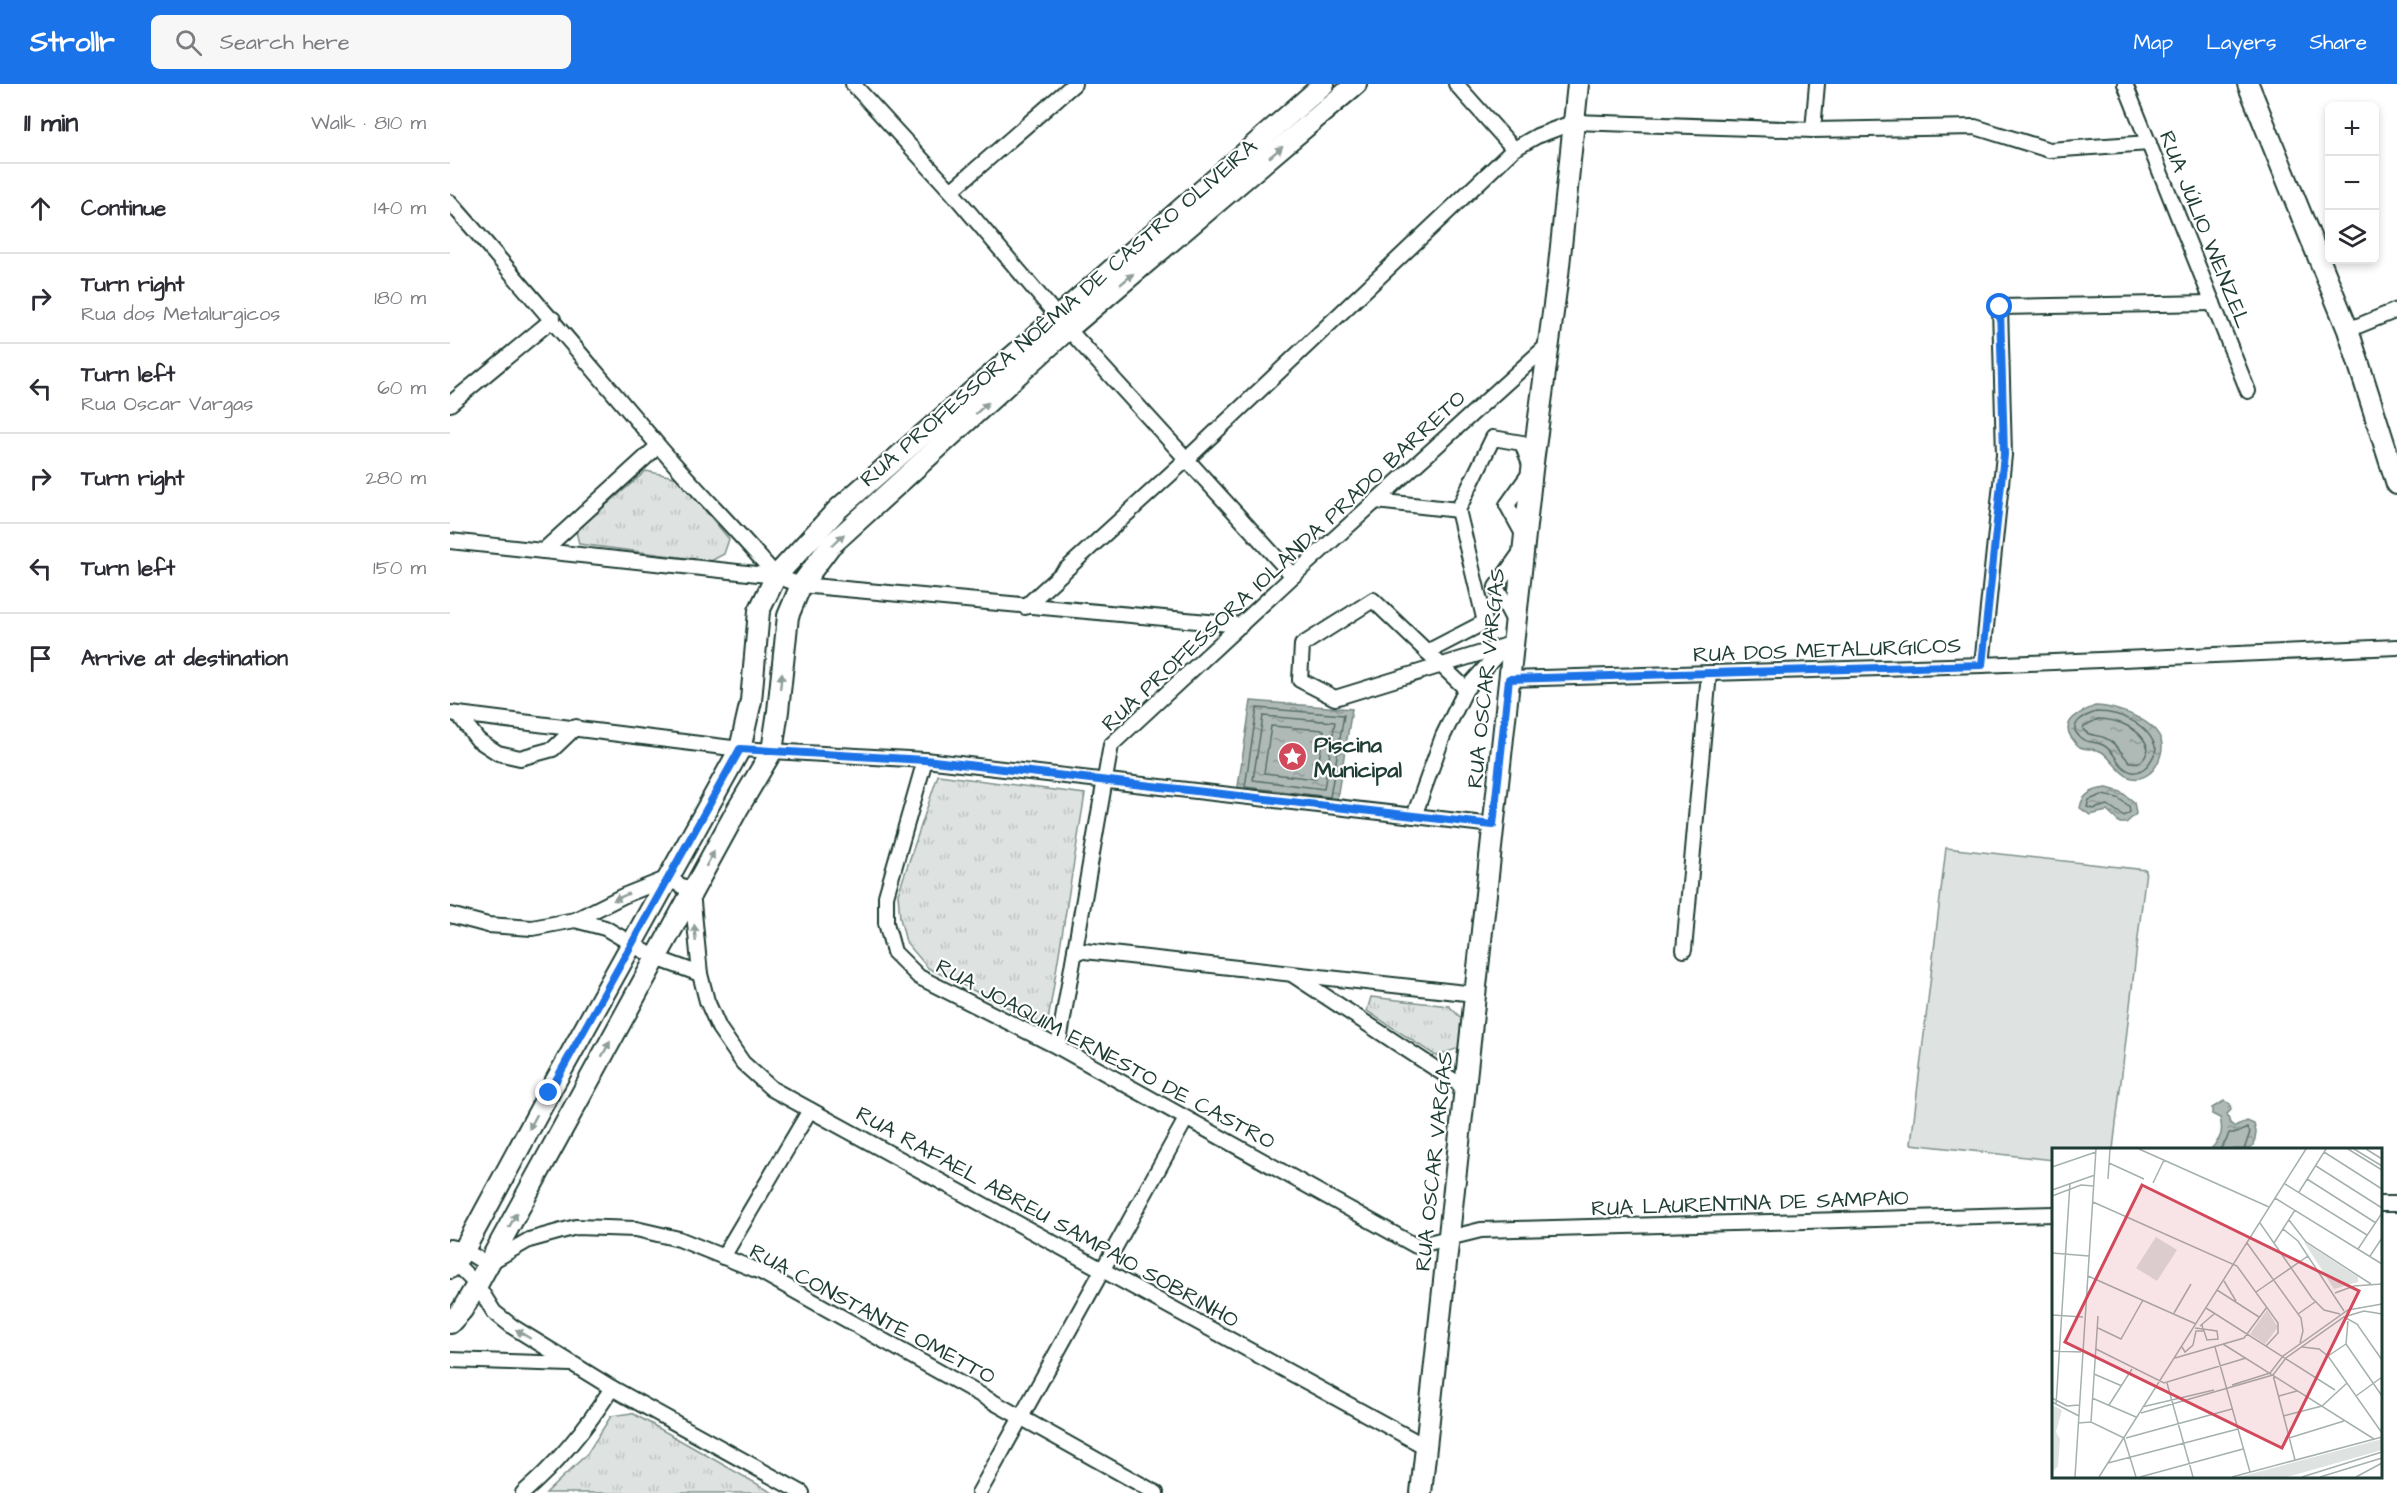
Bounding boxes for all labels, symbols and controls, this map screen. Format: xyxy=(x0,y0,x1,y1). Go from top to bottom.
search box xyxy=(151,15,571,69)
text: Strollr xyxy=(30,23,115,62)
icon: search xyxy=(172,26,205,59)
text: Search here xyxy=(220,27,350,58)
text: Map xyxy=(2133,28,2173,57)
text: Layers xyxy=(2206,28,2276,57)
text: Share xyxy=(2309,28,2367,57)
map controls xyxy=(2325,102,2379,264)
button: + xyxy=(2325,102,2379,156)
text: 11 min xyxy=(24,105,78,141)
text: Walk · 810 m xyxy=(311,109,426,137)
street label: RUA JÚLIO WENZEL xyxy=(2151,126,2258,333)
street label: RUA PROFESSORA NOÊMIA DE CASTRO OLIVEIRA xyxy=(854,132,1264,495)
one-way arrow xyxy=(1268,146,1283,159)
button: − xyxy=(2325,156,2379,210)
icon: ahead xyxy=(24,192,57,225)
text: Continue xyxy=(81,193,166,224)
text: 140 m xyxy=(374,194,426,222)
button: layers xyxy=(2325,210,2379,264)
text: Turn right xyxy=(81,269,184,300)
one-way arrow xyxy=(1119,272,1135,285)
icon: right xyxy=(24,282,57,315)
text: 180 m xyxy=(374,284,426,312)
route start xyxy=(1986,293,2012,319)
text: Rua dos Metalurgicos xyxy=(81,300,280,328)
text: Turn left xyxy=(81,359,175,390)
icon: left xyxy=(24,372,57,405)
text: 60 m xyxy=(377,374,426,402)
street label: RUA PROFESSORA IOLANDA PRADO BARRETO xyxy=(1095,383,1473,739)
text: Rua Oscar Vargas xyxy=(81,390,253,418)
one-way arrow xyxy=(974,401,989,415)
icon: right xyxy=(24,462,57,495)
text: Turn right xyxy=(81,463,184,494)
text: 280 m xyxy=(365,464,426,492)
one-way arrow xyxy=(830,533,845,547)
icon: left xyxy=(24,552,57,585)
text: Turn left xyxy=(81,553,175,584)
text: 150 m xyxy=(373,554,426,582)
street label: RUA OSCAR VARGAS xyxy=(1460,567,1513,790)
street label: RUA DOS METALURGICOS xyxy=(1692,630,1962,671)
icon: arrive xyxy=(24,642,57,675)
text: Arrive at destination xyxy=(81,643,288,674)
one-way arrow xyxy=(777,672,786,691)
place label: Piscina Municipal xyxy=(1314,730,1402,786)
place icon: Piscina Municipal xyxy=(1277,741,1309,773)
one-way arrow xyxy=(705,850,715,867)
one-way arrow xyxy=(612,893,630,903)
one-way arrow xyxy=(690,924,700,943)
street label: RUA JOAQUIM ERNESTO DE CASTRO xyxy=(930,951,1281,1158)
one-way arrow xyxy=(601,1040,611,1057)
street label: RUA OSCAR VARGAS xyxy=(1408,1050,1461,1273)
route end xyxy=(535,1079,561,1105)
street label: RUA RAFAEL ABREU SAMPAIO SOBRINHO xyxy=(850,1099,1245,1336)
one-way arrow xyxy=(528,1113,538,1130)
inset map xyxy=(2052,1148,2382,1478)
street label: RUA LAURENTINA DE SAMPAIO xyxy=(1591,1182,1910,1225)
one-way arrow xyxy=(508,1211,518,1228)
street label: RUA CONSTANTE OMETTO xyxy=(744,1236,1001,1393)
one-way arrow xyxy=(515,1328,531,1339)

